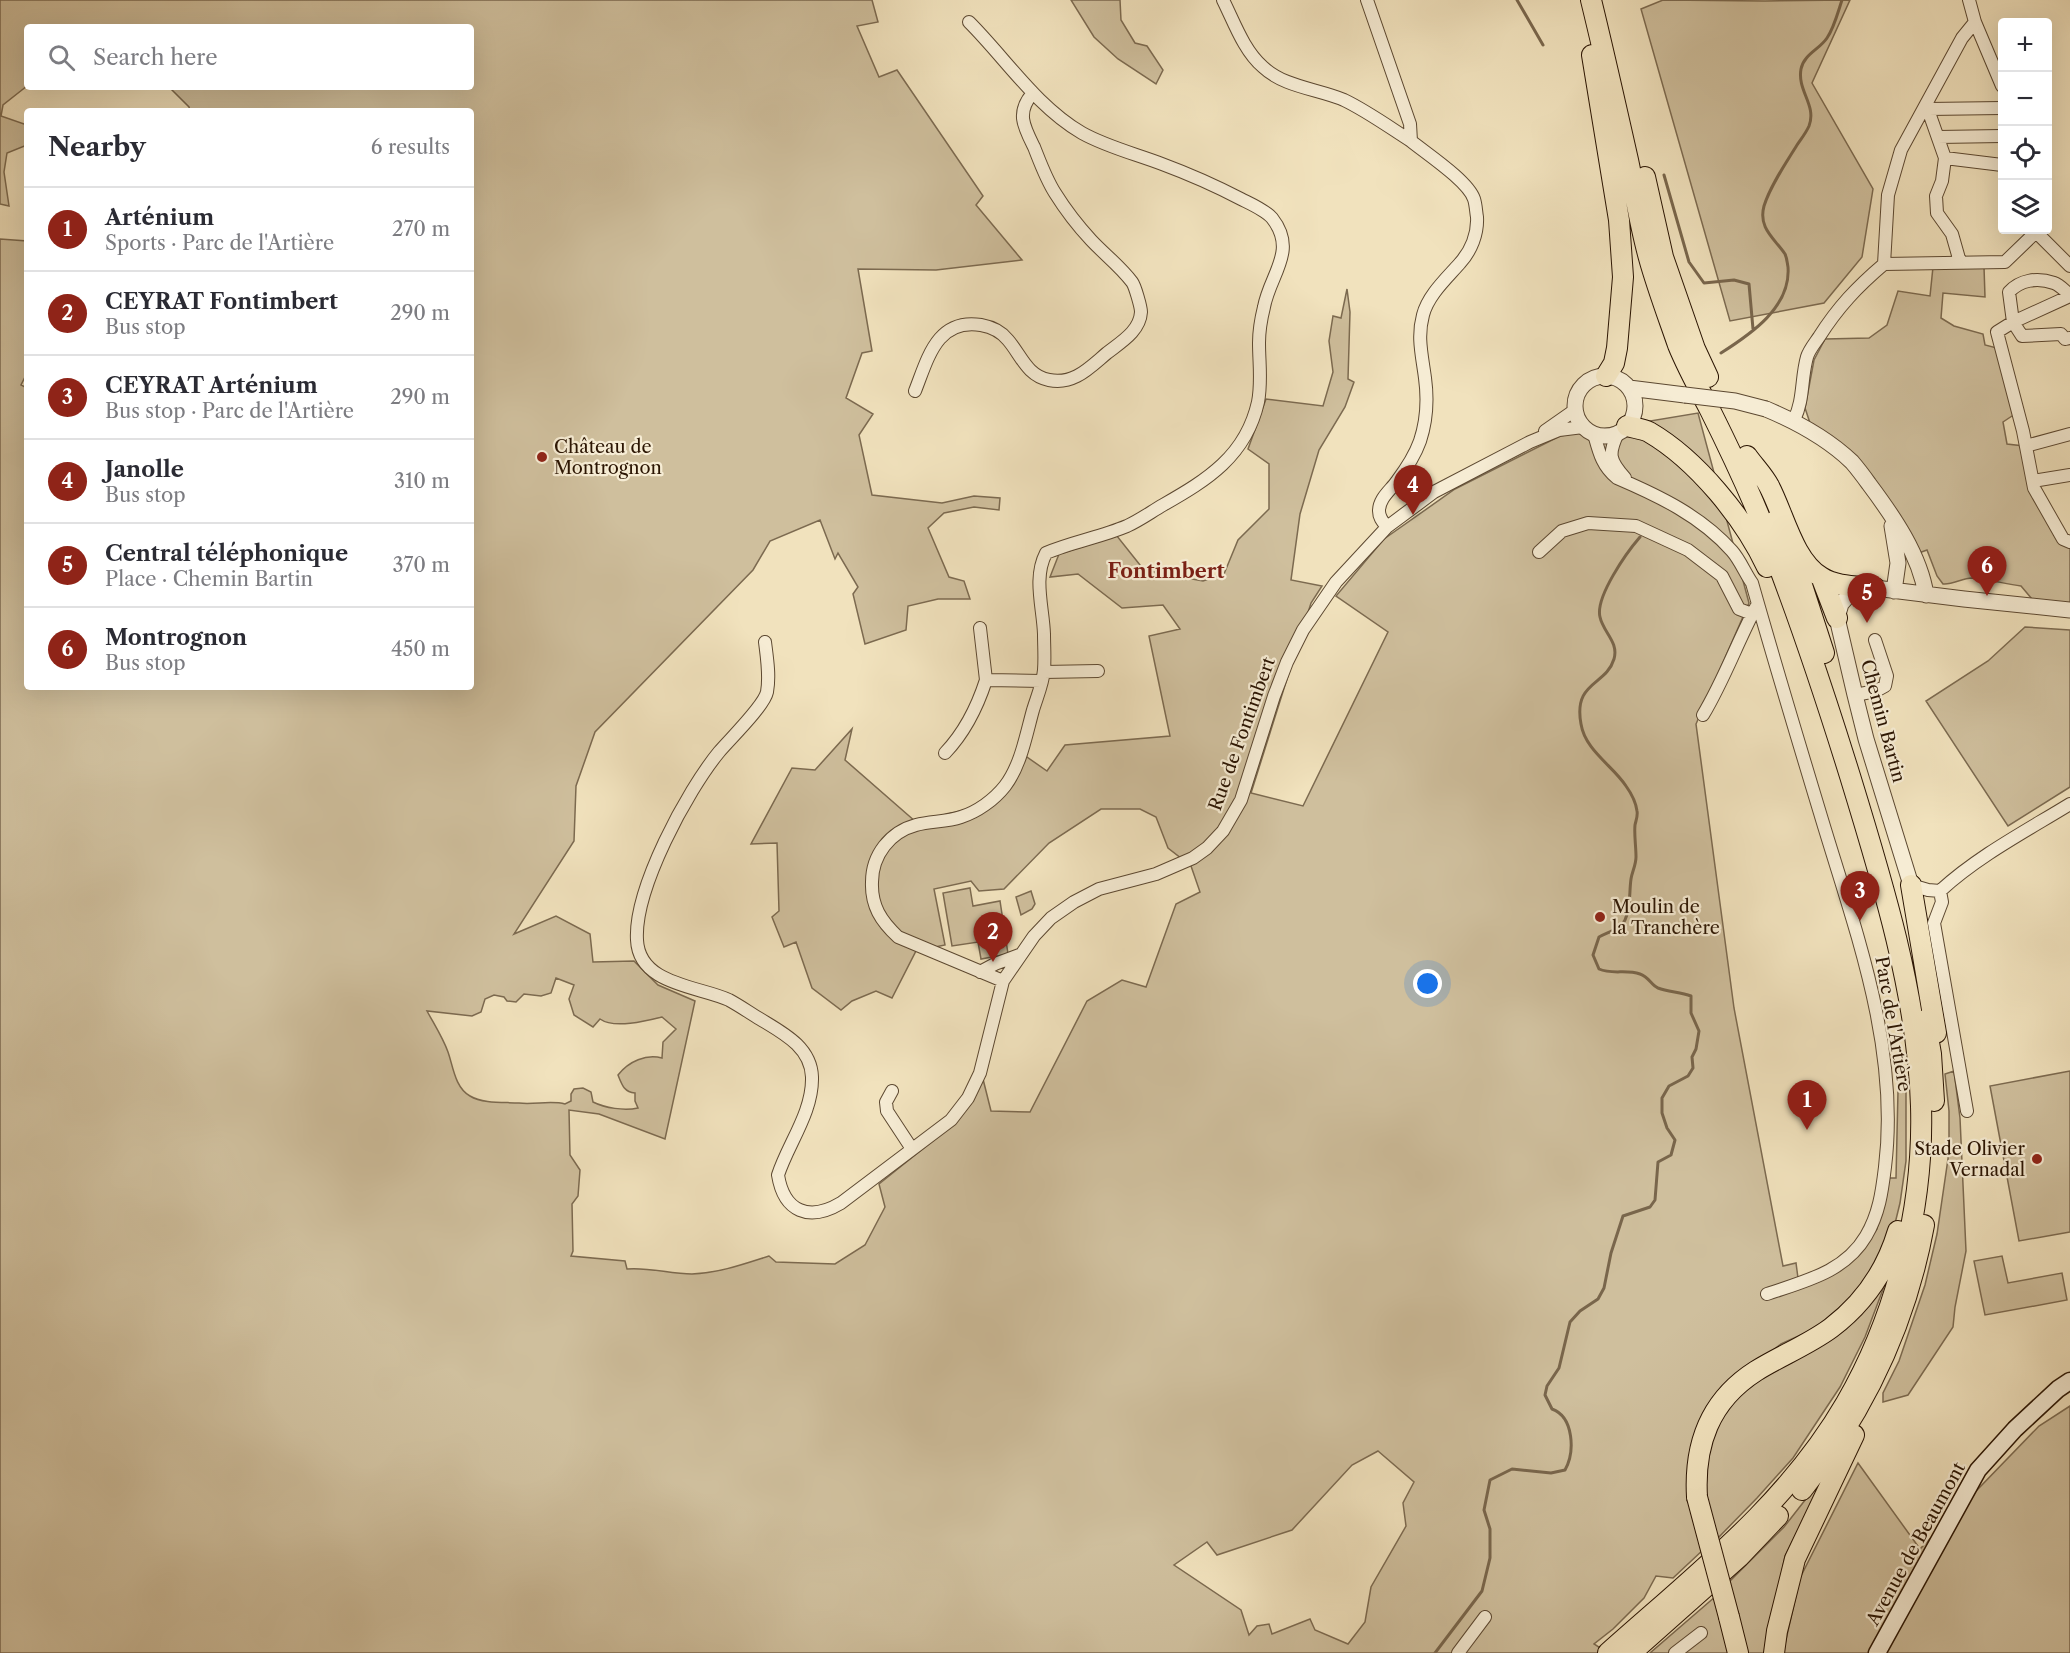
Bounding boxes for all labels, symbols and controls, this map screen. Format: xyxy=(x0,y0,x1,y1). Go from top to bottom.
map controls xyxy=(1998,18,2052,234)
button: + xyxy=(1998,18,2052,72)
search box xyxy=(24,24,474,90)
icon: search xyxy=(45,41,78,74)
text: Search here xyxy=(93,44,218,71)
button: − xyxy=(1998,72,2052,126)
button: locate xyxy=(1998,126,2052,180)
text: Nearby xyxy=(48,131,146,163)
text: 6 results xyxy=(371,135,450,159)
button: layers xyxy=(1998,180,2052,234)
text: Arténium xyxy=(105,204,214,231)
text: 1 xyxy=(63,217,72,241)
text: 270 m xyxy=(392,217,450,241)
text: Sports · Parc de l'Artière xyxy=(105,231,334,255)
text: CEYRAT Fontimbert xyxy=(105,288,338,315)
text: 2 xyxy=(62,301,73,325)
text: 290 m xyxy=(390,301,450,325)
text: Bus stop xyxy=(105,315,186,339)
text: CEYRAT Arténium xyxy=(105,372,318,399)
text: 3 xyxy=(62,385,73,409)
text: 290 m xyxy=(390,385,450,409)
text: Bus stop · Parc de l'Artière xyxy=(105,399,354,423)
place label: Château de Montrognon xyxy=(554,436,662,479)
marker: Château de Montrognon xyxy=(535,450,549,464)
text: Janolle xyxy=(105,456,184,483)
pin: 4 xyxy=(1394,466,1432,515)
text: 4 xyxy=(62,469,73,493)
text: 310 m xyxy=(394,469,450,493)
text: Bus stop xyxy=(105,483,186,507)
text: Central téléphonique xyxy=(105,540,348,567)
pin: 6 xyxy=(1968,546,2006,596)
text: 5 xyxy=(62,553,73,577)
text: 370 m xyxy=(393,553,450,577)
district label: Fontimbert xyxy=(1107,559,1225,583)
text: Place · Chemin Bartin xyxy=(105,567,313,591)
pin: 5 xyxy=(1848,574,1886,623)
text: Montrognon xyxy=(105,624,247,651)
text: 6 xyxy=(62,637,73,661)
text: 450 m xyxy=(391,637,450,661)
text: Bus stop xyxy=(105,651,186,675)
street label: Rue de Fontimbert xyxy=(1204,654,1280,814)
street label: Chemin Bartin xyxy=(1856,657,1910,785)
pin: 3 xyxy=(1840,872,1880,921)
place label: Moulin de la Tranchère xyxy=(1612,896,1720,939)
marker: Moulin de la Tranchère xyxy=(1593,910,1607,924)
pin: 2 xyxy=(974,912,1012,962)
street label: Parc de l'Artière xyxy=(1870,955,1916,1093)
your location xyxy=(1413,969,1442,998)
pin: 1 xyxy=(1788,1080,1826,1130)
place label: Stade Olivier Vernadal xyxy=(1914,1138,2025,1181)
marker: Stade Olivier Vernadal xyxy=(2030,1152,2044,1166)
street label: Avenue de Beaumont xyxy=(1861,1458,1970,1630)

